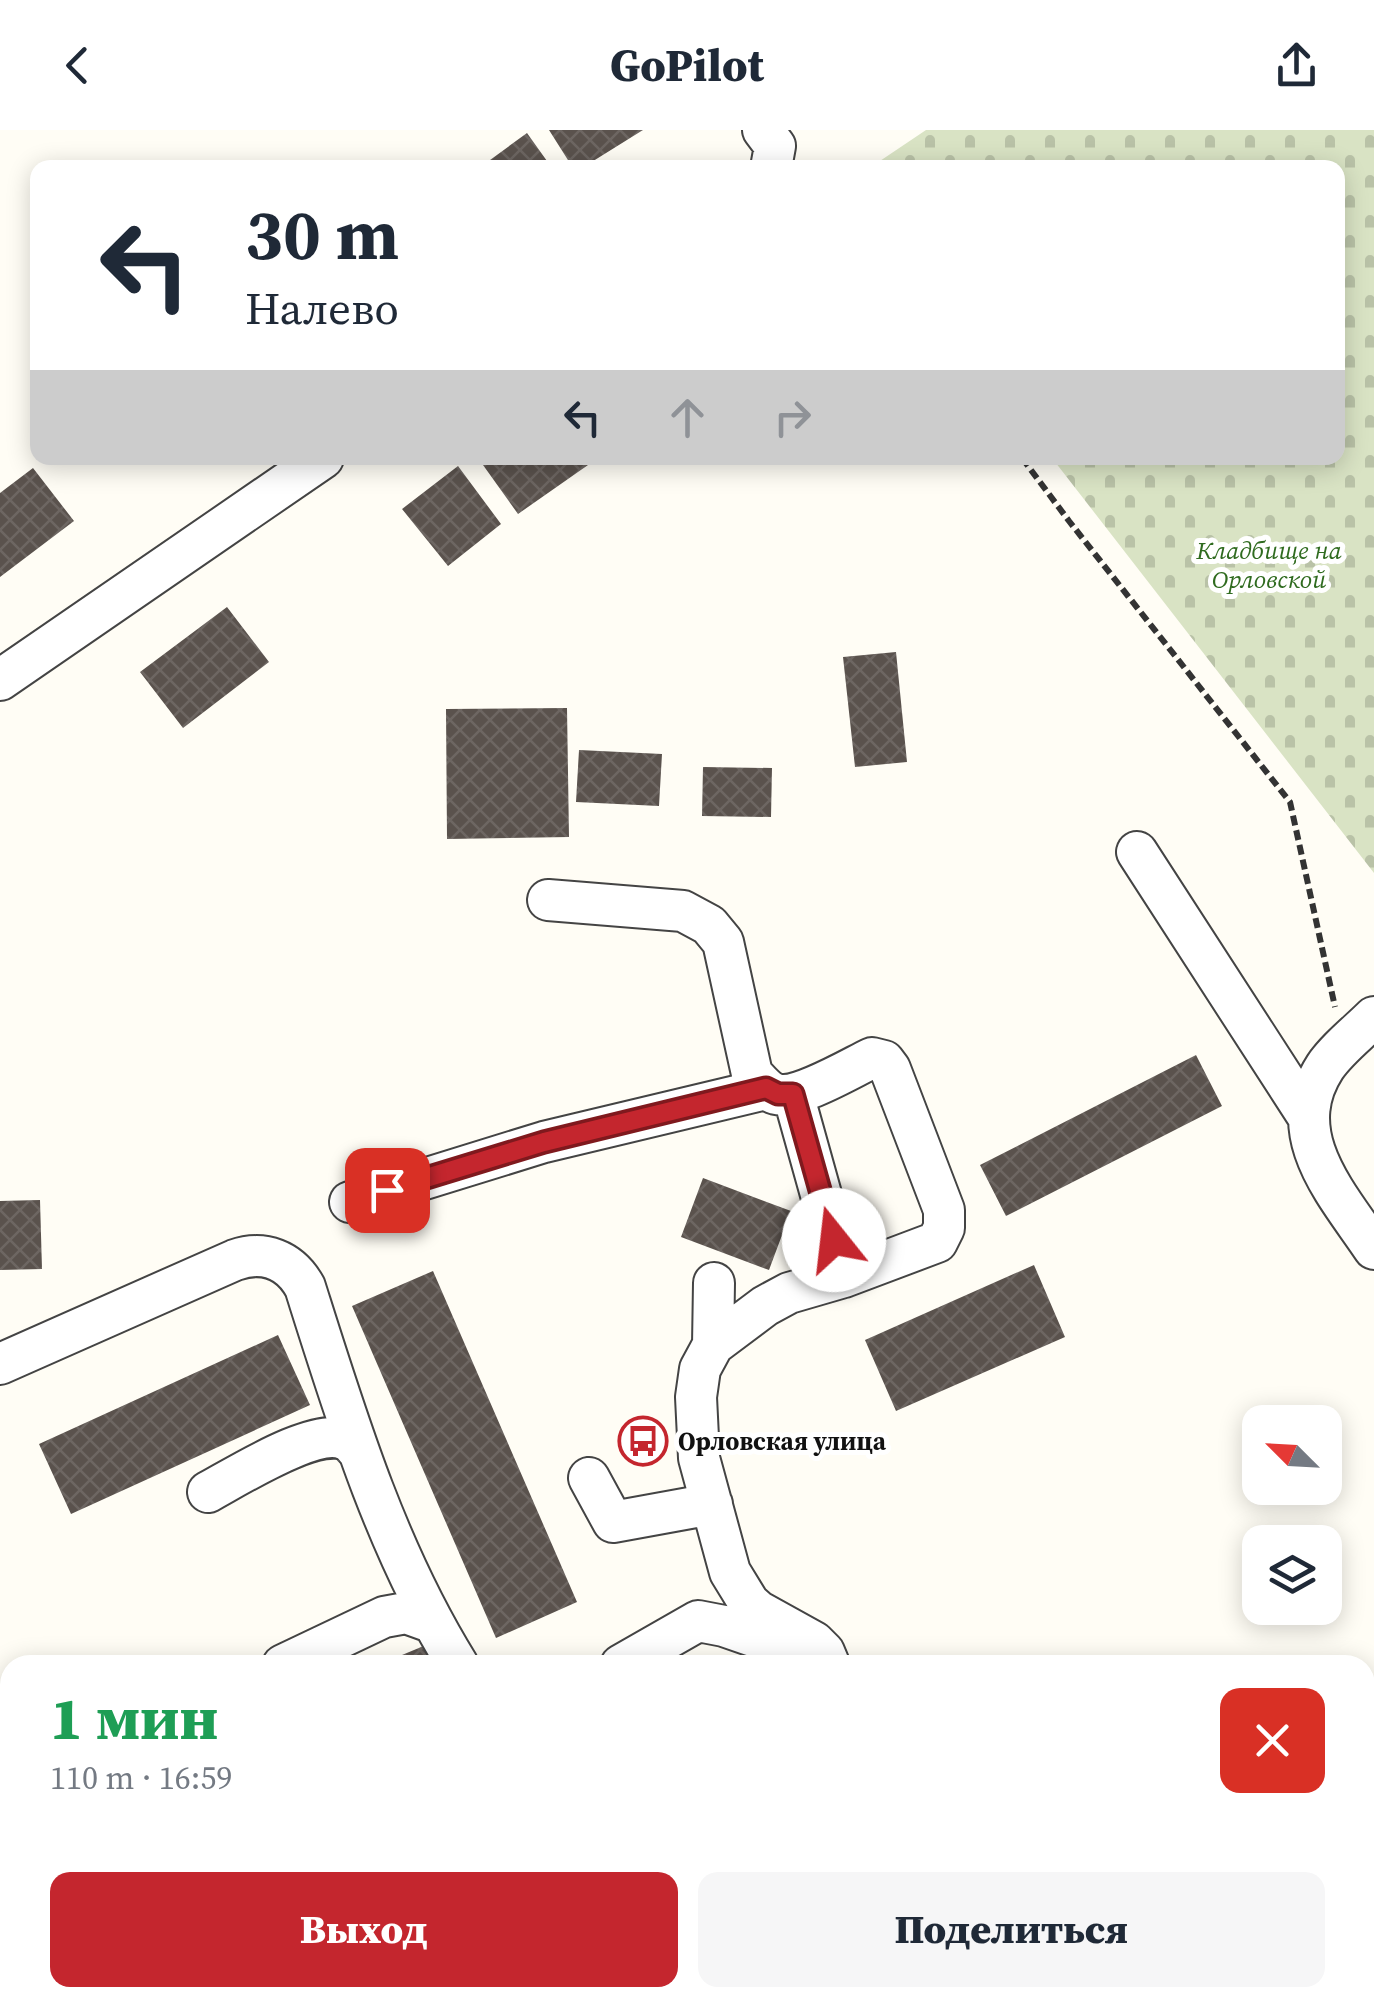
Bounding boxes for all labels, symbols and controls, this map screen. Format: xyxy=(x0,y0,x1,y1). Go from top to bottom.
text: GoPilot xyxy=(610,34,764,96)
icon: back xyxy=(50,38,105,93)
icon: share xyxy=(1269,38,1324,93)
text: 30 m xyxy=(245,186,399,282)
icon: left xyxy=(80,200,210,330)
text: Налево xyxy=(245,277,399,339)
icon: left xyxy=(555,390,610,445)
icon: ahead xyxy=(660,390,715,445)
icon: right xyxy=(765,390,820,445)
park label: Кладбище на Орловской xyxy=(1195,533,1342,596)
pin xyxy=(345,1148,430,1233)
icon: arrive xyxy=(360,1163,415,1218)
position arrow xyxy=(782,1188,886,1292)
north arrow xyxy=(1242,1405,1342,1505)
map controls xyxy=(1242,1405,1342,1625)
bus stop icon: Орловская улица xyxy=(617,1415,669,1467)
place label: Орловская улица xyxy=(678,1424,887,1458)
button: layers xyxy=(1242,1525,1342,1625)
text: 1 мин xyxy=(50,1677,218,1759)
button: close xyxy=(1220,1688,1325,1793)
text: 110 m · 16:59 xyxy=(50,1756,232,1800)
button: Выход xyxy=(50,1872,678,1987)
button: Поделиться xyxy=(698,1872,1325,1987)

